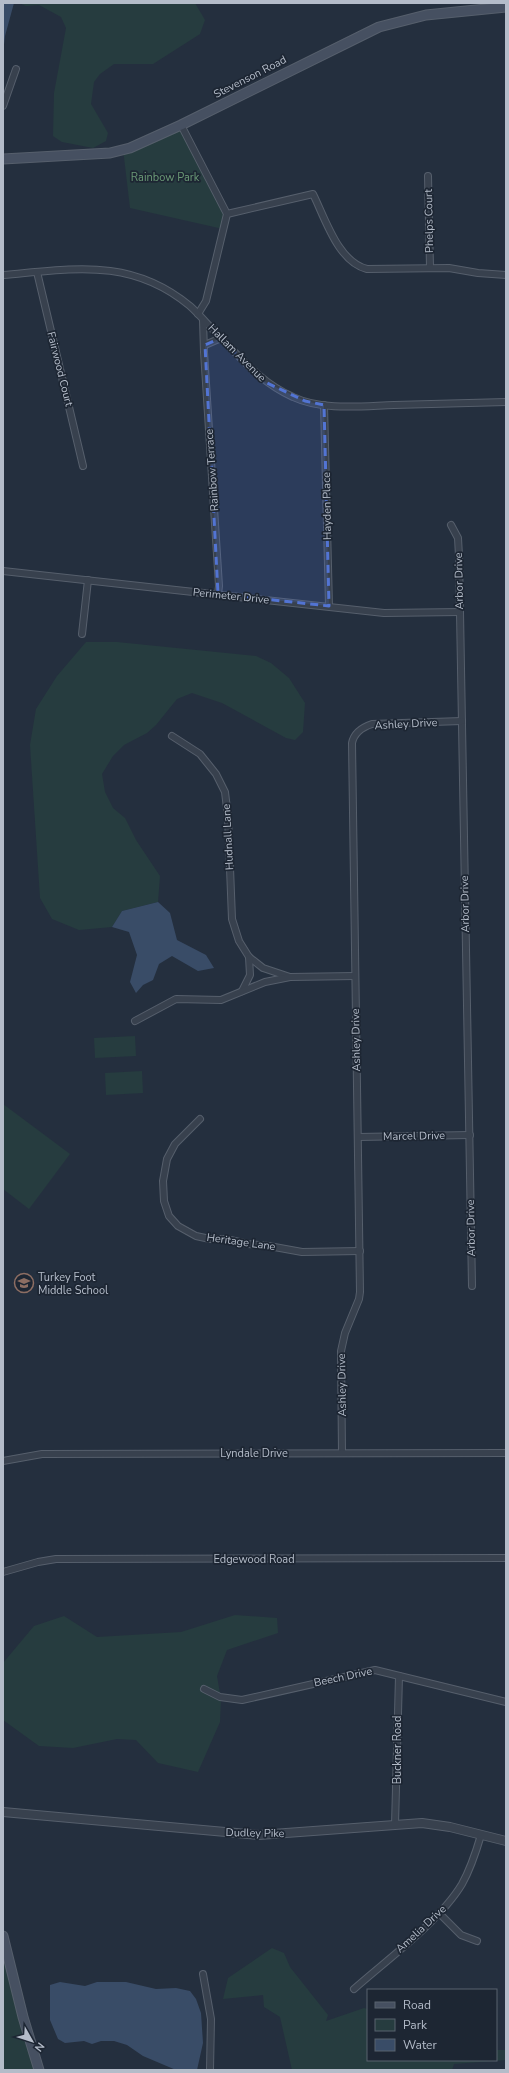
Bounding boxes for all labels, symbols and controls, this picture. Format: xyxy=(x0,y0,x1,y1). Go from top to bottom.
street label: Stevenson Road xyxy=(211,52,289,102)
park label: Rainbow Park xyxy=(131,170,200,185)
street label: Phelps Court xyxy=(421,189,437,253)
street label: Hallam Avenue xyxy=(205,321,269,385)
street label: Fairwood Court xyxy=(43,330,77,408)
street label: Rainbow Terrace xyxy=(202,428,222,512)
street label: Hayden Place xyxy=(319,472,335,540)
street label: Arbor Drive xyxy=(451,552,467,610)
street label: Perimeter Drive xyxy=(192,585,270,607)
street label: Ashley Drive xyxy=(374,715,438,733)
street label: Hudnall Lane xyxy=(219,803,237,870)
street label: Arbor Drive xyxy=(457,875,473,933)
street label: Ashley Drive xyxy=(348,1008,364,1072)
street label: Marcel Drive xyxy=(383,1128,445,1144)
street label: Arbor Drive xyxy=(463,1199,479,1257)
street label: Heritage Lane xyxy=(206,1230,277,1254)
place label: Turkey Foot Middle School xyxy=(38,1270,109,1298)
school or university icon: Turkey Foot Middle School xyxy=(13,1272,35,1294)
street label: Ashley Drive xyxy=(334,1353,350,1417)
street label: Lyndale Drive xyxy=(220,1446,288,1461)
street label: Edgewood Road xyxy=(213,1552,295,1567)
street label: Beech Drive xyxy=(312,1663,374,1691)
street label: Buckner Road xyxy=(390,1716,405,1784)
street label: Dudley Pike xyxy=(225,1825,285,1841)
street label: Amelia Drive xyxy=(393,1902,450,1956)
legend xyxy=(367,1989,497,2061)
text: Road xyxy=(403,1997,431,2013)
text: Park xyxy=(403,2017,428,2033)
north arrow xyxy=(12,2021,52,2061)
text: Water xyxy=(403,2037,437,2053)
text: N xyxy=(31,2039,48,2055)

